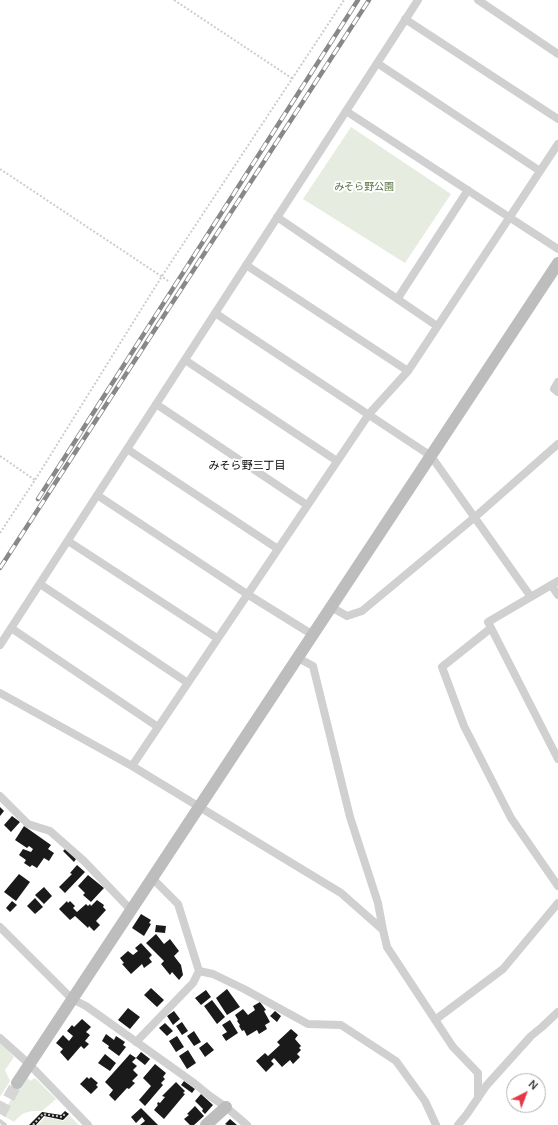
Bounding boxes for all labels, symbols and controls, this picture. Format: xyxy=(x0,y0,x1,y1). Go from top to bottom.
park label: みそら野公園 xyxy=(334,181,394,193)
district label: みそら野三丁目 xyxy=(209,459,285,473)
north arrow xyxy=(506,1073,546,1113)
text: N xyxy=(526,1076,542,1093)

